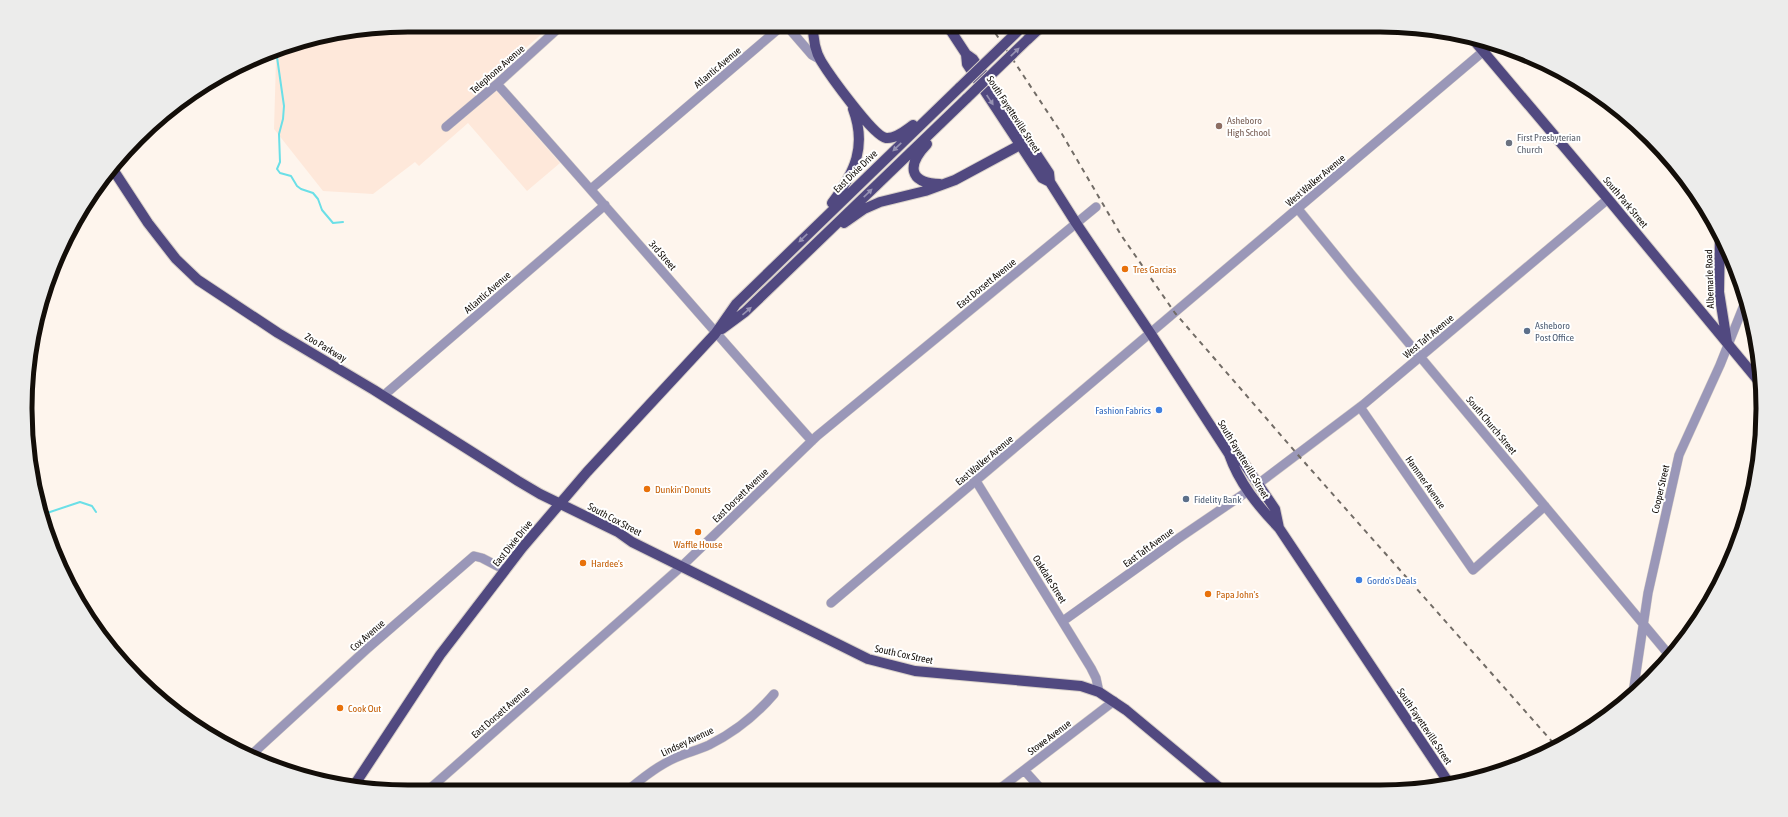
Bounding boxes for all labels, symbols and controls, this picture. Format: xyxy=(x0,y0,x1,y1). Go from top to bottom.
street label: Telephone Avenue xyxy=(468,43,527,96)
street label: Atlantic Avenue xyxy=(692,44,743,90)
one-way arrow xyxy=(1010,47,1020,56)
street label: South Fayetteville Street xyxy=(985,74,1043,155)
one-way arrow xyxy=(987,94,994,106)
place label: Asheboro High School xyxy=(1227,115,1271,138)
marker: Asheboro High School xyxy=(1214,121,1224,131)
place label: First Presbyterian Church xyxy=(1517,132,1581,155)
marker: First Presbyterian Church xyxy=(1504,138,1514,148)
one-way arrow xyxy=(892,142,901,151)
street label: East Dixie Drive xyxy=(831,148,880,195)
street label: West Walker Avenue xyxy=(1283,152,1348,208)
street label: South Park Street xyxy=(1601,175,1650,230)
one-way arrow xyxy=(863,188,873,197)
one-way arrow xyxy=(798,233,808,243)
street label: 3rd Street xyxy=(647,238,679,272)
street label: Albemarle Road xyxy=(1703,249,1716,309)
street label: East Dorsett Avenue xyxy=(955,256,1018,311)
marker: Tres Garcias xyxy=(1120,264,1130,274)
place label: Tres Garcias xyxy=(1133,264,1177,275)
street label: Atlantic Avenue xyxy=(462,269,513,316)
one-way arrow xyxy=(741,306,752,315)
street label: West Taft Avenue xyxy=(1401,312,1456,361)
place label: Asheboro Post Office xyxy=(1535,320,1575,343)
marker: Asheboro Post Office xyxy=(1522,326,1532,336)
street label: Zoo Parkway xyxy=(303,331,349,364)
street label: South Church Street xyxy=(1464,394,1519,456)
place label: Fashion Fabrics xyxy=(1095,405,1151,416)
marker: Fashion Fabrics xyxy=(1154,405,1164,415)
street label: South Fayetteville Street xyxy=(1216,418,1271,501)
street label: East Walker Avenue xyxy=(953,433,1016,488)
street label: Hammer Avenue xyxy=(1403,454,1448,511)
street label: Cooper Street xyxy=(1650,464,1671,514)
street label: East Dorsett Avenue xyxy=(710,466,771,525)
marker: Dunkin' Donuts xyxy=(642,484,652,494)
place label: Dunkin' Donuts xyxy=(655,484,711,495)
marker: Fidelity Bank xyxy=(1181,494,1191,504)
place label: Fidelity Bank xyxy=(1194,494,1242,505)
street label: South Cox Street xyxy=(586,501,644,538)
street label: East Dixie Drive xyxy=(490,518,535,569)
street label: East Taft Avenue xyxy=(1121,525,1176,569)
marker: Waffle House xyxy=(693,527,703,537)
place label: Waffle House xyxy=(674,539,723,550)
street label: Oakdale Street xyxy=(1030,553,1069,605)
marker: Hardee's xyxy=(578,558,588,568)
place label: Hardee's xyxy=(591,558,624,569)
marker: Gordo's Deals xyxy=(1354,575,1364,585)
place label: Gordo's Deals xyxy=(1367,575,1417,586)
marker: Papa John's xyxy=(1203,589,1213,599)
place label: Papa John's xyxy=(1216,589,1259,600)
street label: Cox Avenue xyxy=(348,617,387,653)
street label: South Cox Street xyxy=(874,643,934,666)
street label: East Dorsett Avenue xyxy=(469,684,532,740)
street label: South Fayetteville Street xyxy=(1395,686,1454,767)
marker: Cook Out xyxy=(335,703,345,713)
place label: Cook Out xyxy=(348,703,381,714)
street label: Stowe Avenue xyxy=(1026,717,1073,757)
street label: Lindsey Avenue xyxy=(659,724,716,758)

